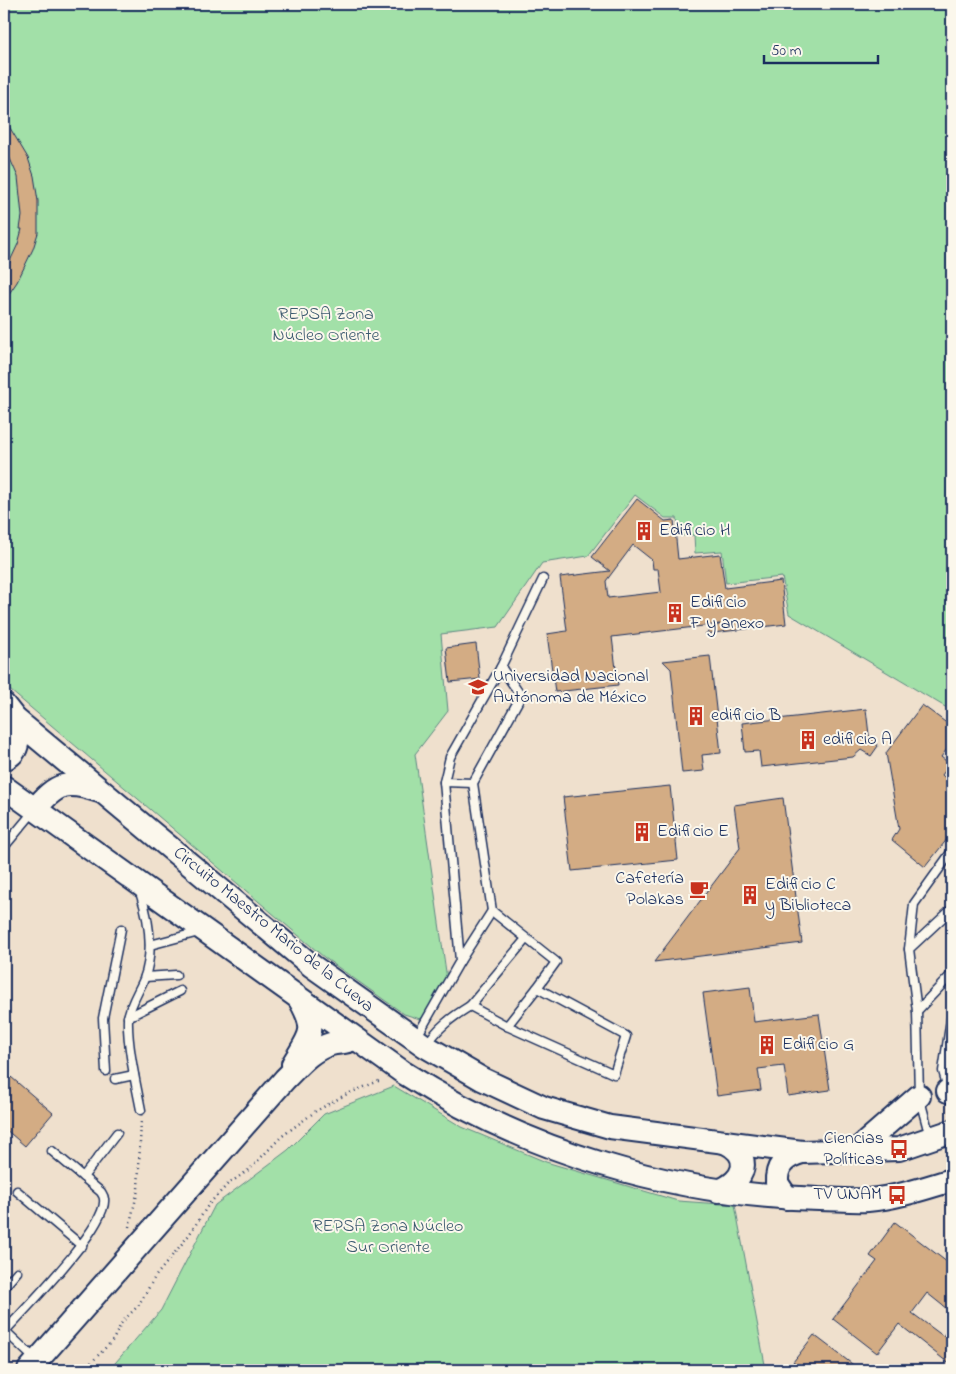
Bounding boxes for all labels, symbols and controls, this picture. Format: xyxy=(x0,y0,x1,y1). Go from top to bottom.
scale bar xyxy=(764,32,877,64)
text: 50 m xyxy=(771,40,802,62)
park label: REPSA Zona Núcleo Oriente xyxy=(272,302,380,349)
place label: Edificio H xyxy=(659,518,730,544)
building icon: Edificio H xyxy=(633,520,655,542)
place label: Edificio F y anexo xyxy=(689,590,764,637)
building icon: Edificio F y anexo xyxy=(664,602,686,624)
place label: Universidad Nacional Autónoma de México xyxy=(493,664,649,711)
school or university icon: Universidad Nacional Autónoma de México xyxy=(467,676,489,698)
place label: edificio B xyxy=(711,703,781,729)
building icon: edificio B xyxy=(685,705,707,727)
place label: edificio A xyxy=(823,727,892,753)
building icon: edificio A xyxy=(797,729,819,751)
place label: Edificio E xyxy=(657,819,729,845)
building icon: Edificio E xyxy=(631,821,653,843)
street label: Circuito Maestro Mario de la Cueva xyxy=(167,841,379,1019)
place label: Cafetería Polakas xyxy=(615,866,684,913)
place label: Edificio C y Biblioteca xyxy=(765,872,851,919)
cafe icon: Cafetería Polakas xyxy=(688,878,710,900)
building icon: Edificio C y Biblioteca xyxy=(739,884,761,906)
place label: Edificio G xyxy=(782,1032,854,1058)
building icon: Edificio G xyxy=(756,1034,778,1056)
place label: Ciencias Políticas xyxy=(823,1126,884,1173)
bus stop icon: Ciencias Políticas xyxy=(888,1138,910,1160)
place label: TV UNAM xyxy=(813,1182,882,1208)
bus stop icon: TV UNAM xyxy=(886,1184,908,1206)
park label: REPSA Zona Núcleo Sur Oriente xyxy=(313,1214,463,1261)

